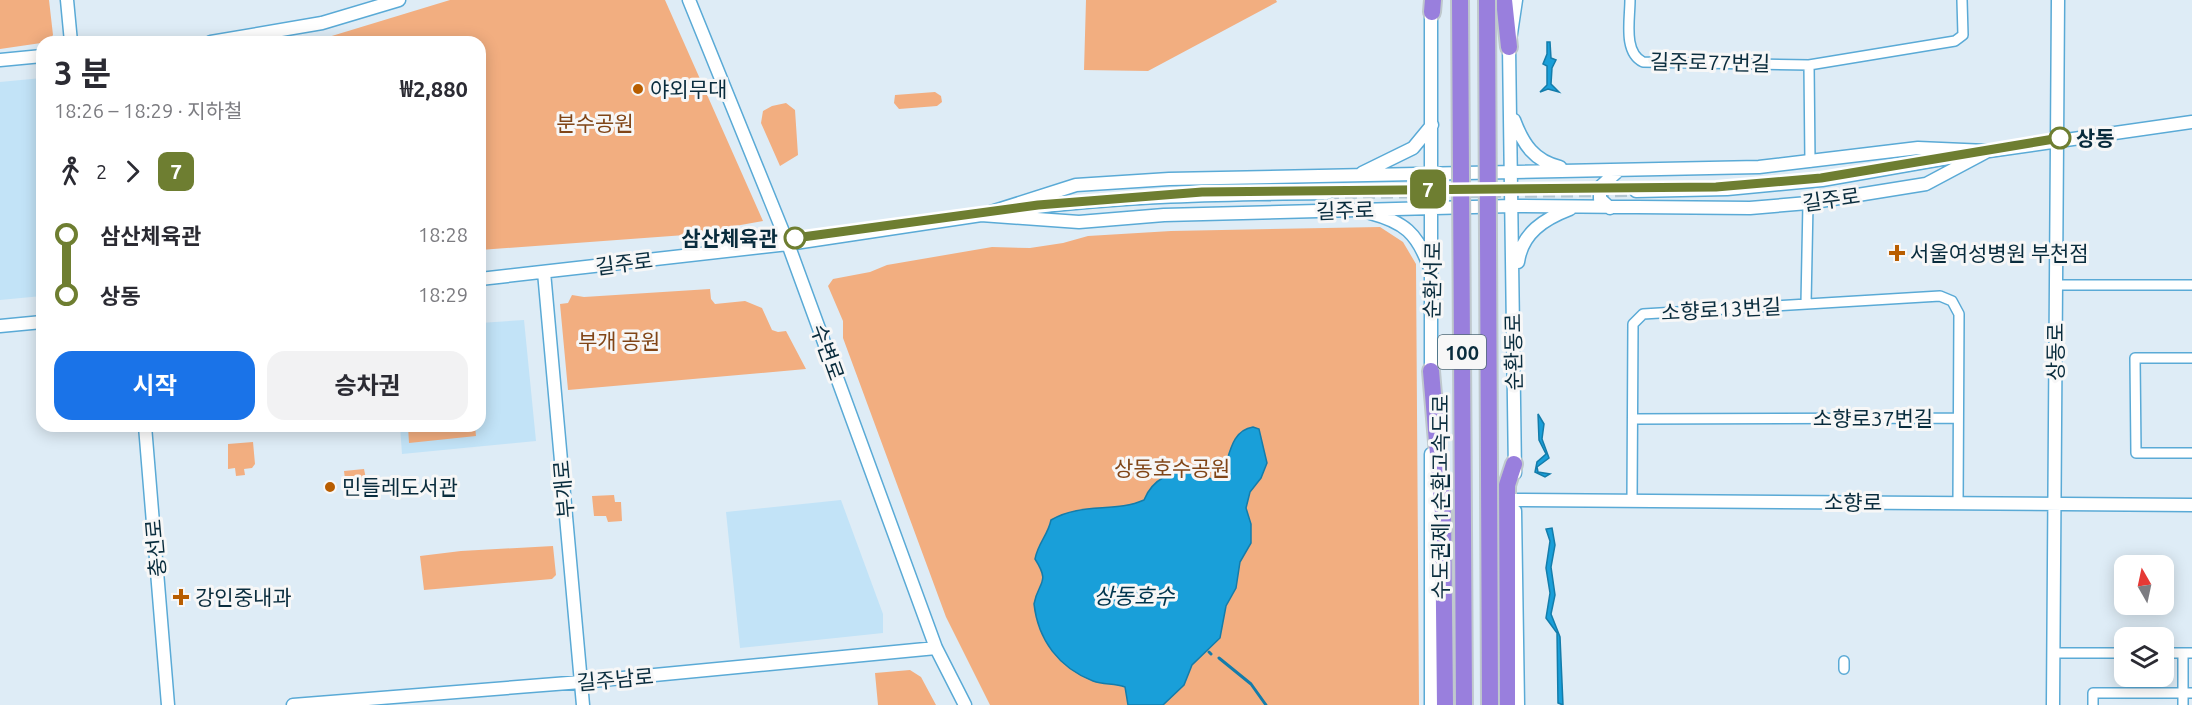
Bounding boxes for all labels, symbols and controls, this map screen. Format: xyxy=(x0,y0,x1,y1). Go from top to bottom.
street label: 길주로77번길 xyxy=(1650,49,1770,75)
text: 3 분 xyxy=(54,54,111,91)
text: ₩2,880 xyxy=(400,76,468,101)
place label: 야외무대 xyxy=(650,77,727,101)
marker: 야외무대 xyxy=(631,82,645,96)
text: 18:26 – 18:29 · 지하철 xyxy=(54,99,242,122)
park label: 분수공원 xyxy=(556,111,634,135)
place label: 상동 xyxy=(2076,126,2115,150)
marker: 상동 xyxy=(2049,127,2071,149)
icon: walk xyxy=(54,155,87,188)
icon: forward xyxy=(116,155,149,188)
text: 7 xyxy=(170,159,182,183)
text: 2 xyxy=(96,160,107,183)
line badge: 7 xyxy=(1408,170,1448,208)
text: 7 xyxy=(1422,177,1434,201)
street label: 길주로 xyxy=(1801,183,1861,215)
street label: 길주로 xyxy=(1316,197,1374,223)
text: 삼산체육관 xyxy=(100,223,201,248)
text: 18:28 xyxy=(418,223,468,246)
place label: 삼산체육관 xyxy=(681,226,778,250)
marker: 삼산체육관 xyxy=(784,227,806,249)
street label: 순환서로 xyxy=(1419,241,1445,319)
place label: 서울여성병원 부천점 xyxy=(1910,241,2089,265)
marker: 서울여성병원 부천점 xyxy=(1888,244,1906,262)
street label: 길주로 xyxy=(594,248,654,278)
text: 상동 xyxy=(100,283,140,308)
text: 18:29 xyxy=(418,283,468,306)
street label: 소향로13번길 xyxy=(1660,294,1782,324)
street label: 순환동로 xyxy=(1500,313,1526,391)
street label: 수변로 xyxy=(807,321,849,383)
street label: 상동로 xyxy=(2043,323,2067,381)
park label: 부개 공원 xyxy=(578,329,660,353)
road number: 100 xyxy=(1438,335,1486,369)
button: 시작 xyxy=(54,351,255,420)
button: 승차권 xyxy=(267,351,468,420)
street label: 수도권제1순환고속도로 xyxy=(1428,394,1452,600)
street label: 소향로37번길 xyxy=(1813,406,1933,430)
park label: 상동호수공원 xyxy=(1114,456,1230,480)
street label: 부개로 xyxy=(549,459,577,519)
place label: 민들레도서관 xyxy=(342,475,458,499)
marker: 민들레도서관 xyxy=(323,480,337,494)
street label: 소향로 xyxy=(1824,490,1882,514)
street label: 충선로 xyxy=(141,518,169,578)
north arrow xyxy=(2114,555,2174,615)
map controls xyxy=(2114,555,2174,687)
water label: 상동호수 xyxy=(1094,583,1175,608)
place label: 강인중내과 xyxy=(195,585,292,609)
marker: 강인중내과 xyxy=(172,588,190,606)
button: layers xyxy=(2114,627,2174,687)
street label: 길주남로 xyxy=(575,664,655,694)

